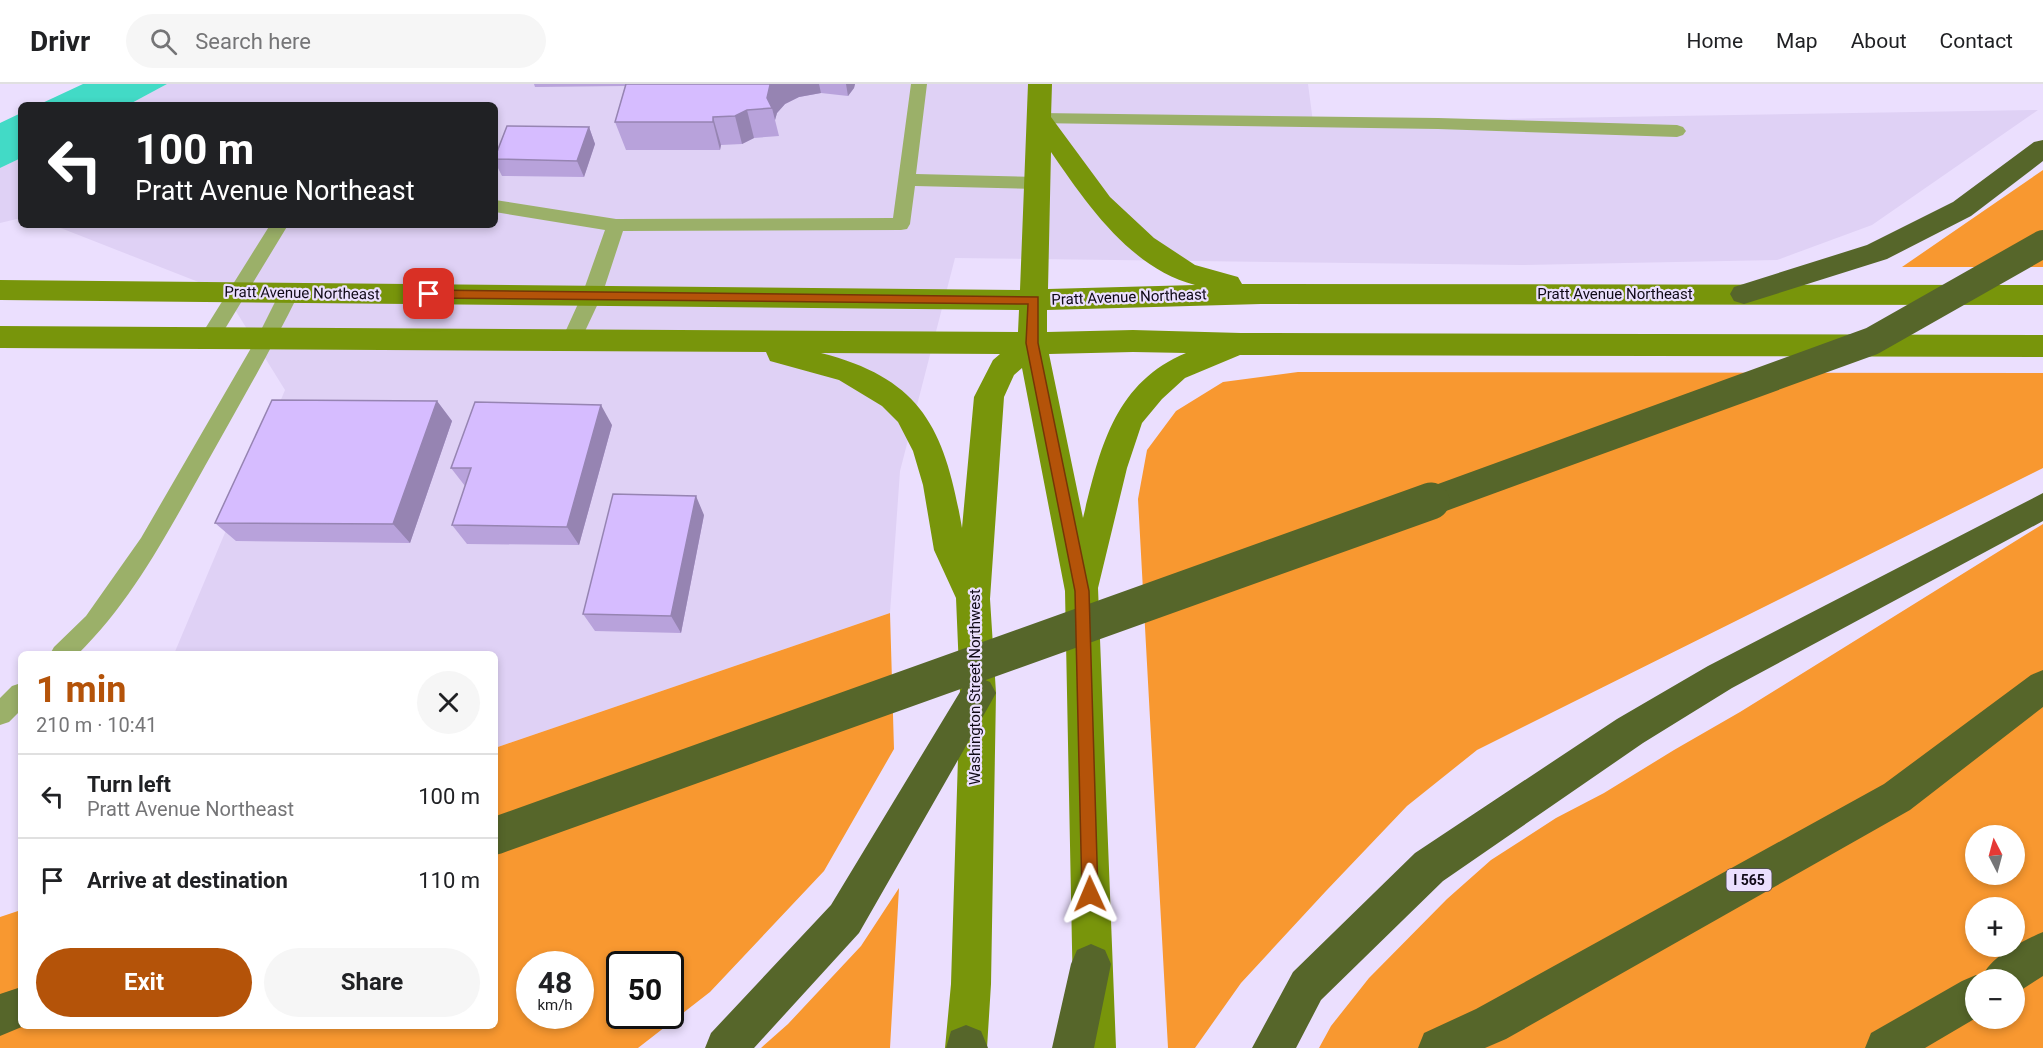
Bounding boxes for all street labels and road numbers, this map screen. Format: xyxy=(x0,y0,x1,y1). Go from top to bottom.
street label: Pratt Avenue Northeast xyxy=(224,283,380,303)
street label: Pratt Avenue Northeast xyxy=(1051,285,1207,309)
street label: Pratt Avenue Northeast xyxy=(1537,285,1693,303)
street label: Washington Street Northwest xyxy=(966,589,984,785)
road number: I 565 xyxy=(1726,869,1772,891)

